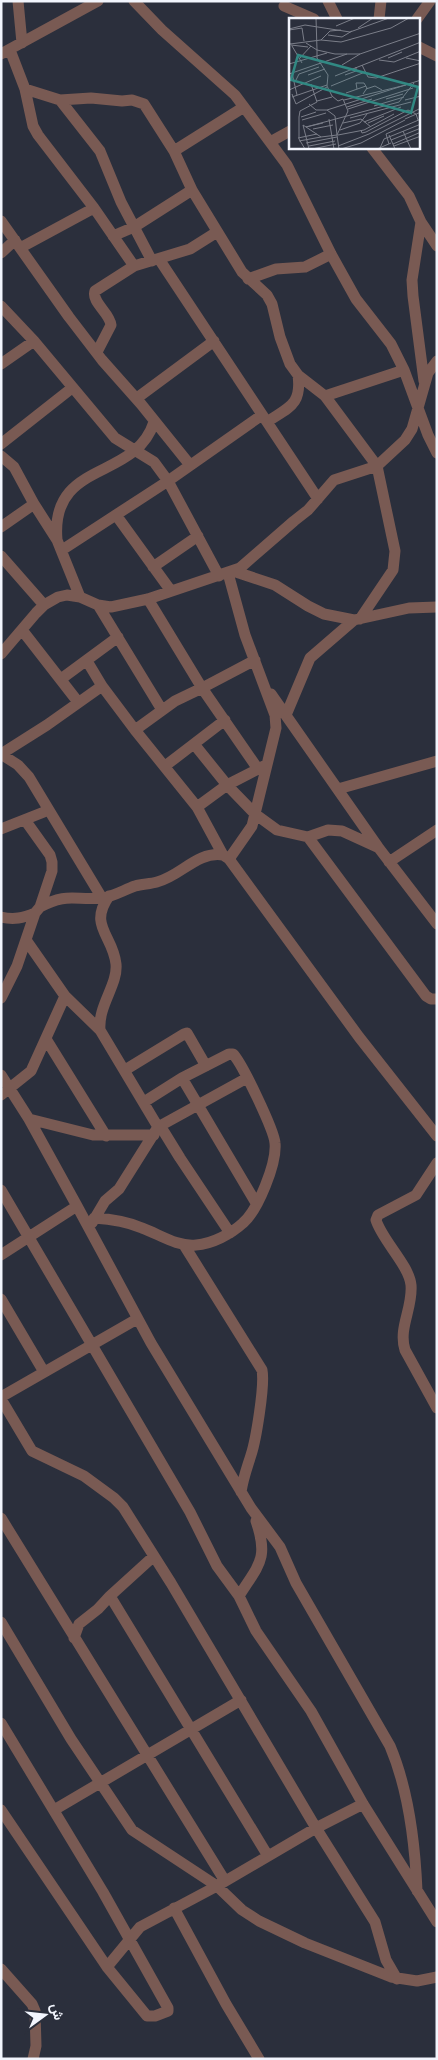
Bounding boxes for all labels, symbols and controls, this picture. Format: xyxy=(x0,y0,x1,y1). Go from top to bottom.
inset map xyxy=(289,18,420,149)
north arrow xyxy=(20,1990,70,2040)
text: ش xyxy=(47,2001,68,2022)

